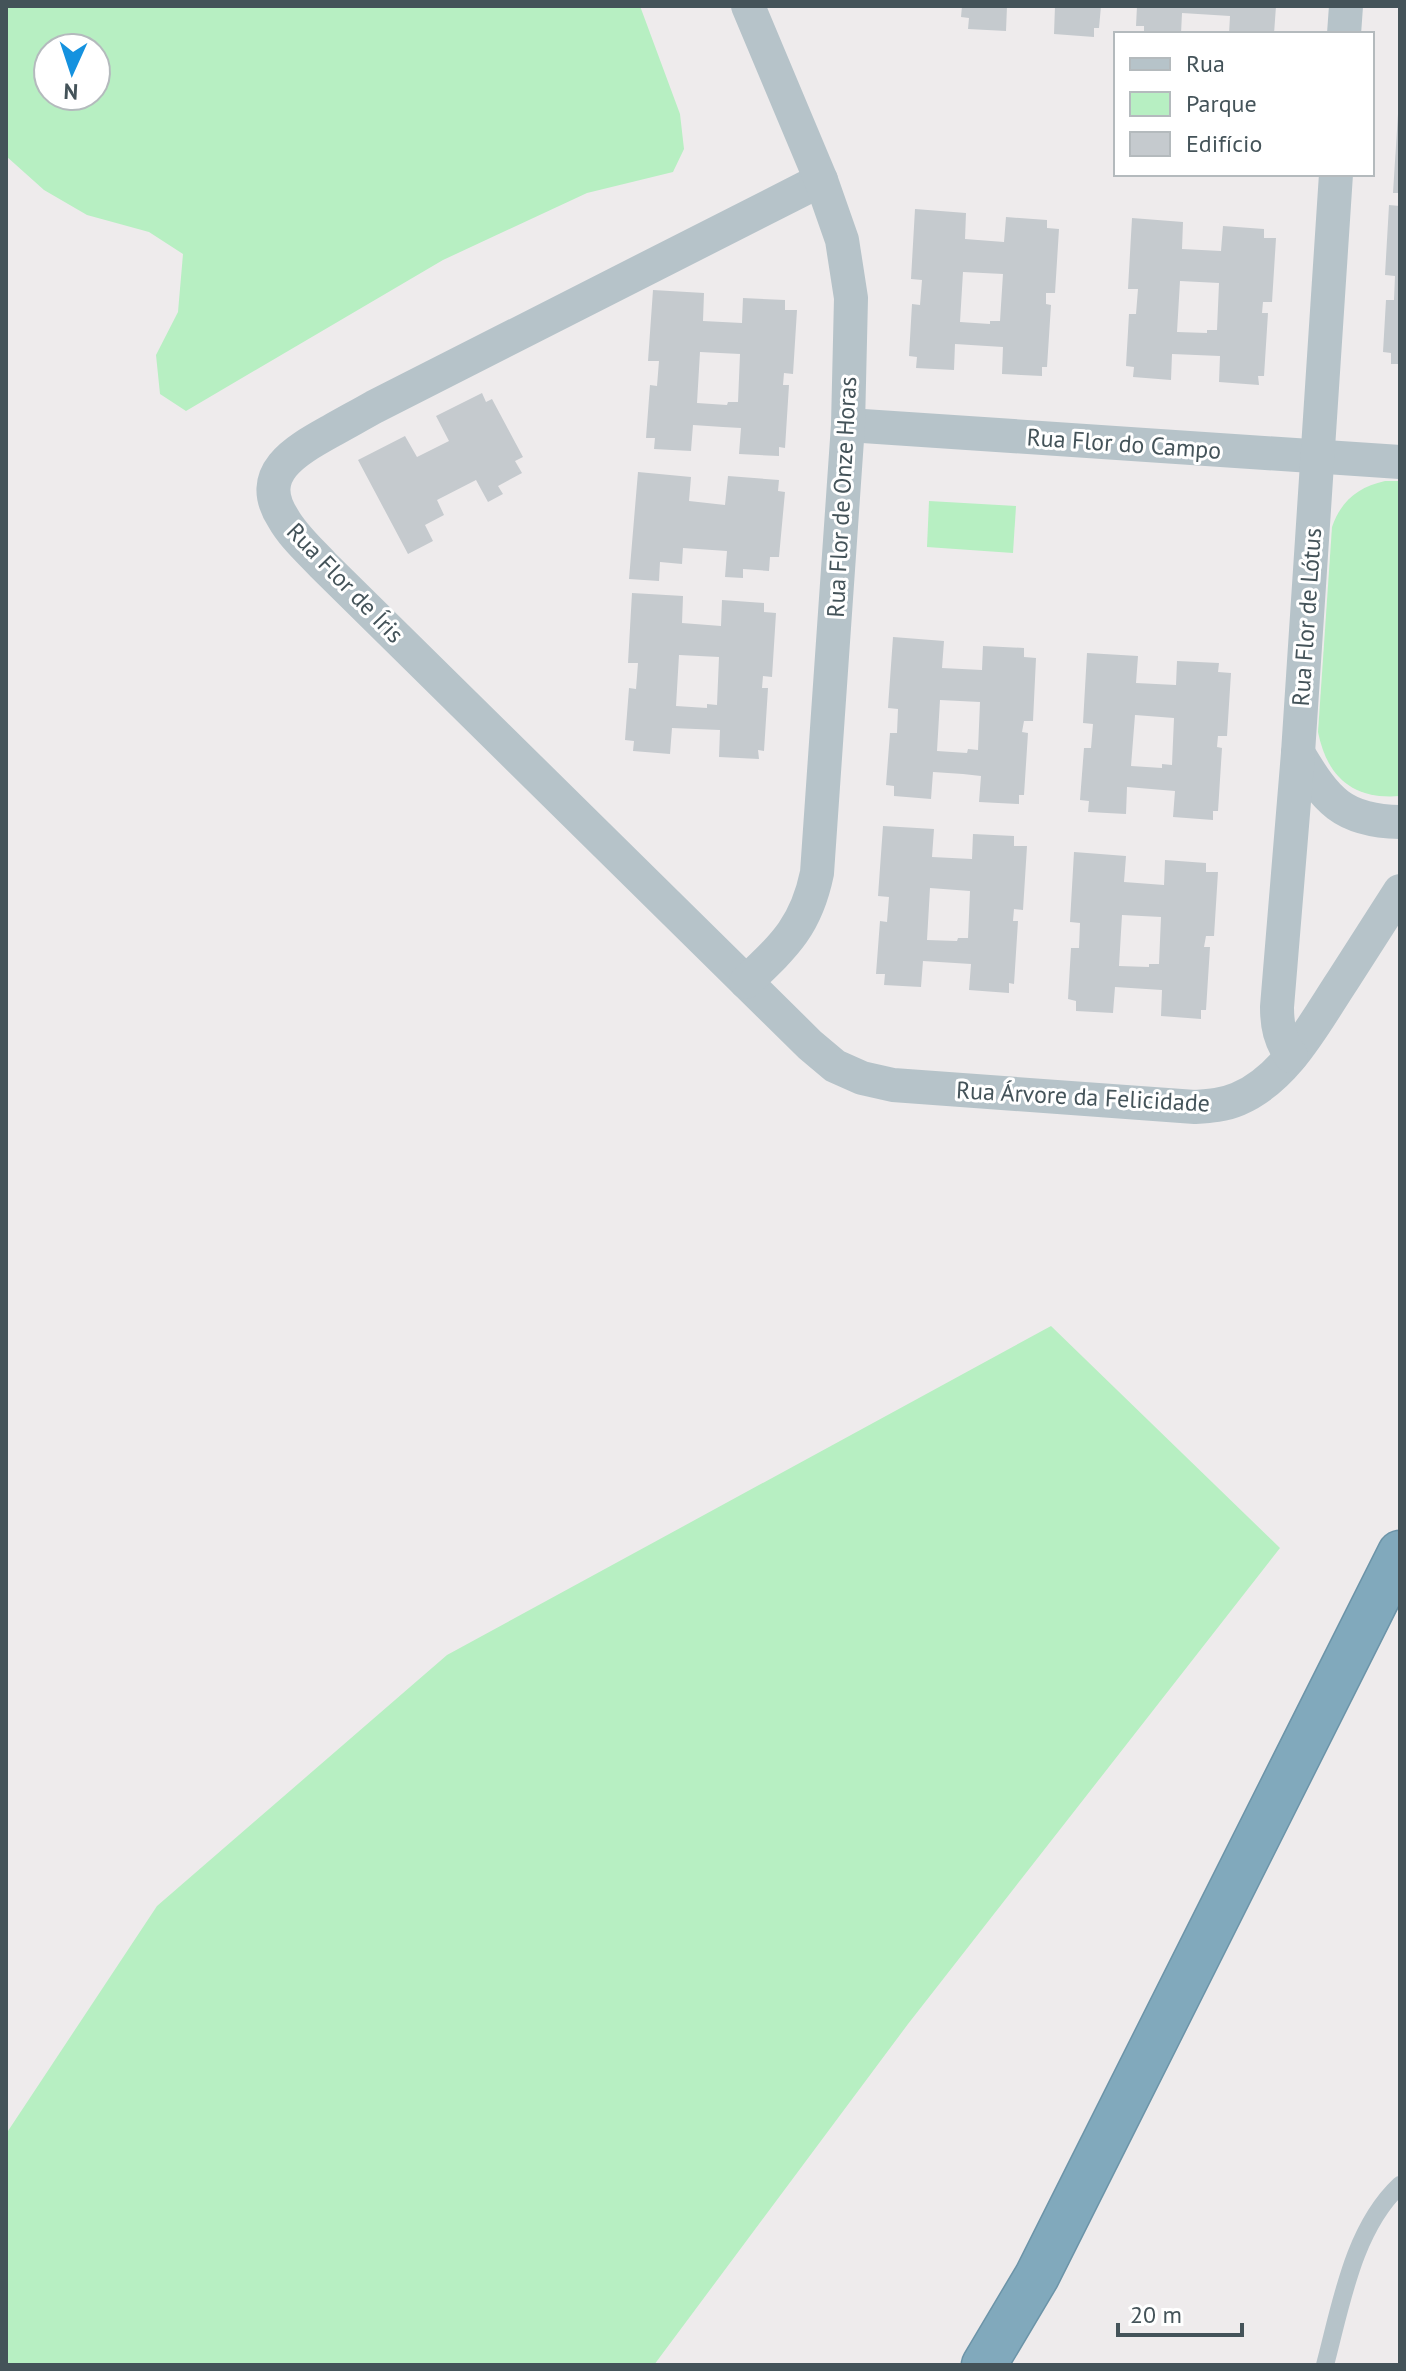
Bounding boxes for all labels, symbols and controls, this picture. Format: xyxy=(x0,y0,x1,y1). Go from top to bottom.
north arrow xyxy=(32,32,112,112)
legend xyxy=(1114,32,1374,176)
text: Rua xyxy=(1186,48,1225,79)
text: N xyxy=(63,78,79,106)
text: Parque xyxy=(1186,88,1257,119)
text: Edifício xyxy=(1186,128,1262,159)
street label: Rua Flor de Onze Horas xyxy=(820,376,863,618)
street label: Rua Flor do Campo xyxy=(1026,421,1222,466)
street label: Rua Flor de Íris xyxy=(280,516,410,649)
street label: Rua Flor de Lótus xyxy=(1285,527,1328,707)
street label: Rua Árvore da Felicidade xyxy=(955,1074,1211,1119)
scale bar xyxy=(1118,2287,1242,2337)
text: 20 m xyxy=(1130,2299,1182,2330)

